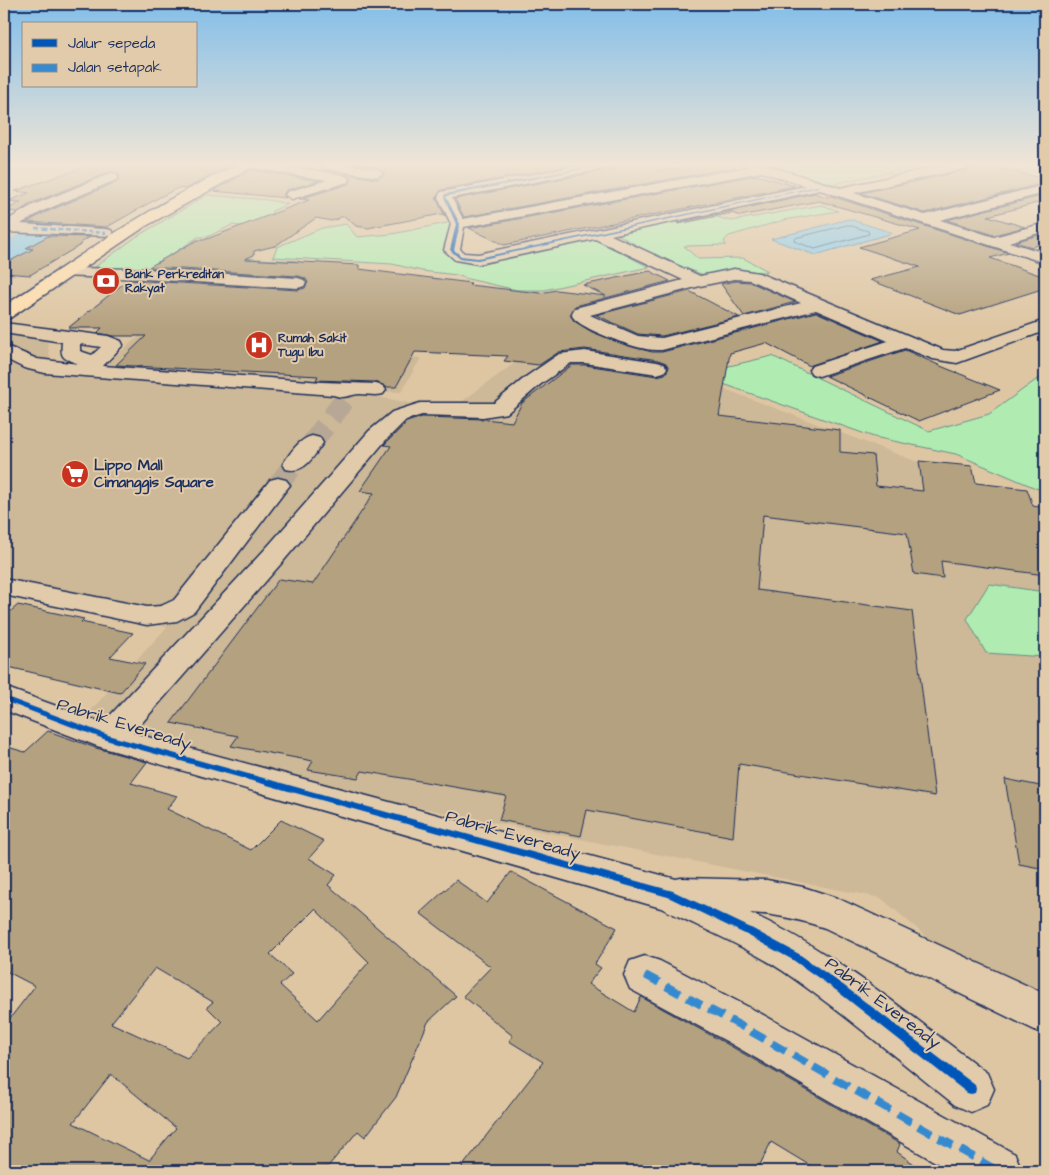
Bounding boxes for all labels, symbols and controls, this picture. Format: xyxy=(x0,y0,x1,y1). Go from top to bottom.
legend xyxy=(22,22,198,88)
text: Jalur sepeda xyxy=(68,33,156,54)
text: Jalan setapak xyxy=(68,57,162,78)
bank icon: Bank Perkreditan Rakyat xyxy=(91,266,121,296)
place label: Bank Perkreditan Rakyat xyxy=(125,266,224,298)
hospital icon: Rumah Sakit Tugu Ibu xyxy=(244,330,274,360)
place label: Rumah Sakit Tugu Ibu xyxy=(277,330,347,363)
place label: Lippo Mall Cimanggis Square xyxy=(94,455,214,495)
supermarket icon: Lippo Mall Cimanggis Square xyxy=(60,459,90,489)
street label: Pabrik Eveready xyxy=(53,692,194,757)
street label: Pabrik Eveready xyxy=(442,804,584,867)
street label: Pabrik Eveready xyxy=(819,951,946,1056)

